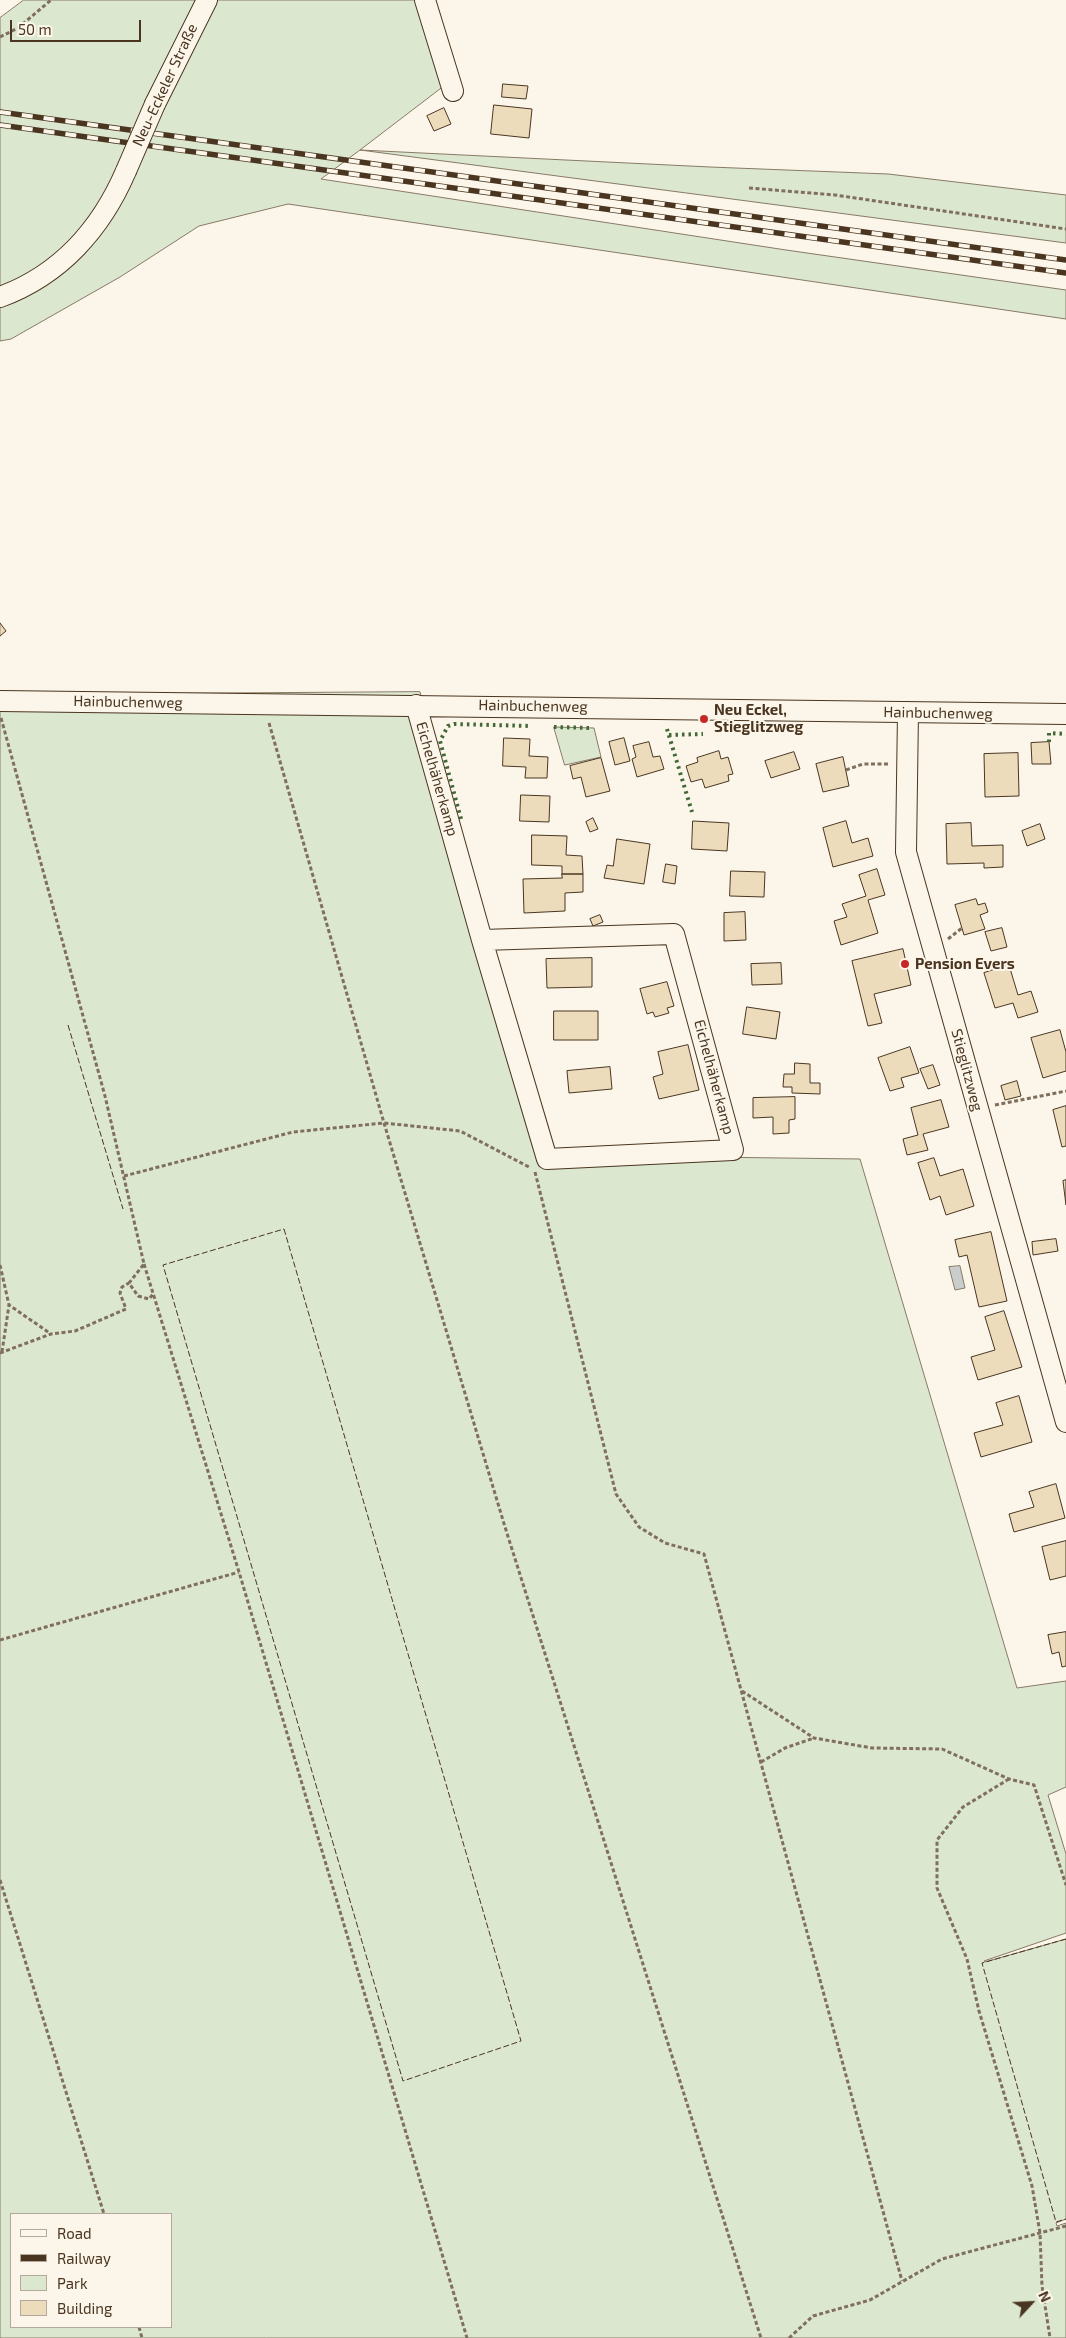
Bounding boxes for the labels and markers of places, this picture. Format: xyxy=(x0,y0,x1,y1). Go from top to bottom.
place label: Neu Eckel, Stieglitzweg xyxy=(714,701,803,736)
marker: Neu Eckel, Stieglitzweg xyxy=(698,713,710,725)
place label: Pension Evers xyxy=(915,955,1015,973)
marker: Pension Evers xyxy=(899,958,911,970)

